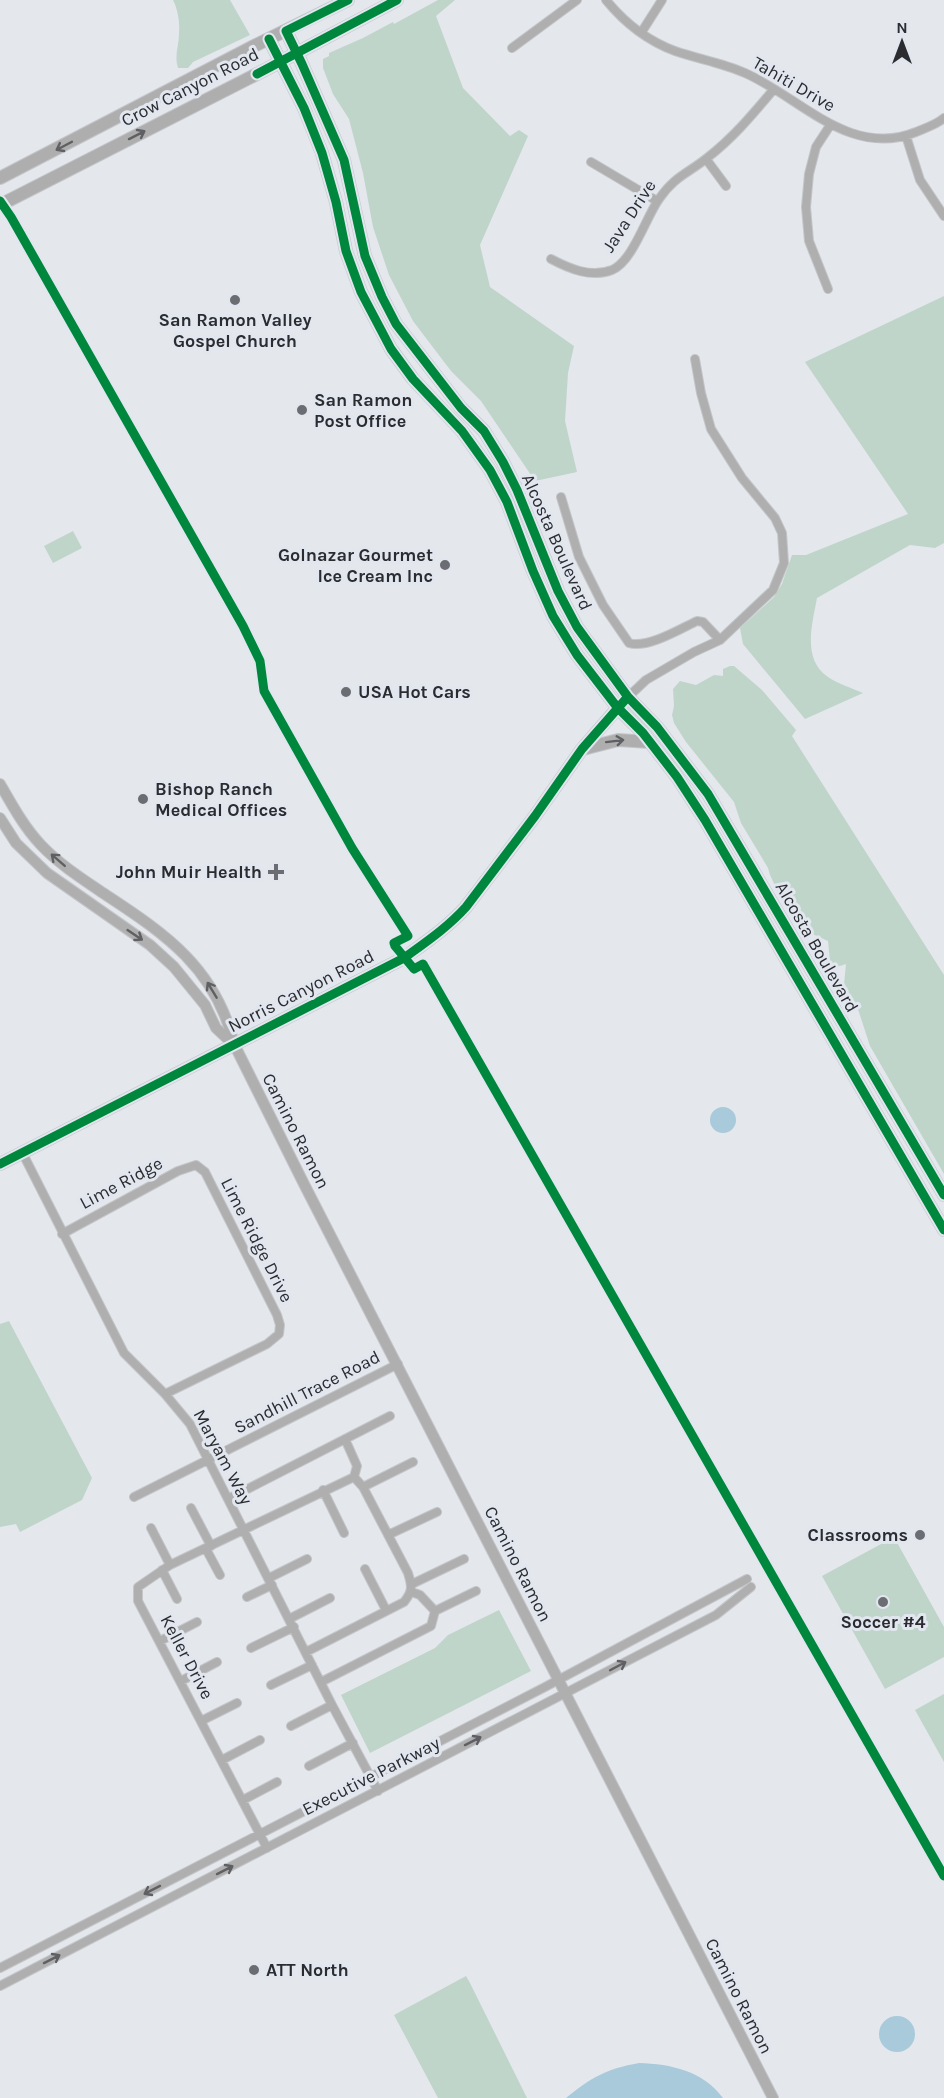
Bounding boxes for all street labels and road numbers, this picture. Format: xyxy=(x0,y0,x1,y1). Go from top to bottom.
street label: Crow Canyon Road xyxy=(118,43,262,131)
street label: Tahiti Drive xyxy=(749,51,839,117)
street label: Java Drive xyxy=(597,175,661,257)
street label: Alcosta Boulevard xyxy=(517,470,597,614)
street label: Alcosta Boulevard xyxy=(771,878,863,1016)
street label: Norris Canyon Road xyxy=(224,945,378,1037)
street label: Camino Ramon xyxy=(257,1070,335,1192)
street label: Lime Ridge xyxy=(76,1152,166,1214)
street label: Lime Ridge Drive xyxy=(216,1174,298,1306)
street label: Sandhill Trace Road xyxy=(230,1346,384,1438)
street label: Maryam Way xyxy=(189,1406,258,1509)
street label: Camino Ramon xyxy=(479,1503,557,1625)
street label: Keller Drive xyxy=(156,1611,218,1703)
street label: Executive Parkway xyxy=(299,1732,444,1820)
street label: Camino Ramon xyxy=(700,1935,778,2057)

